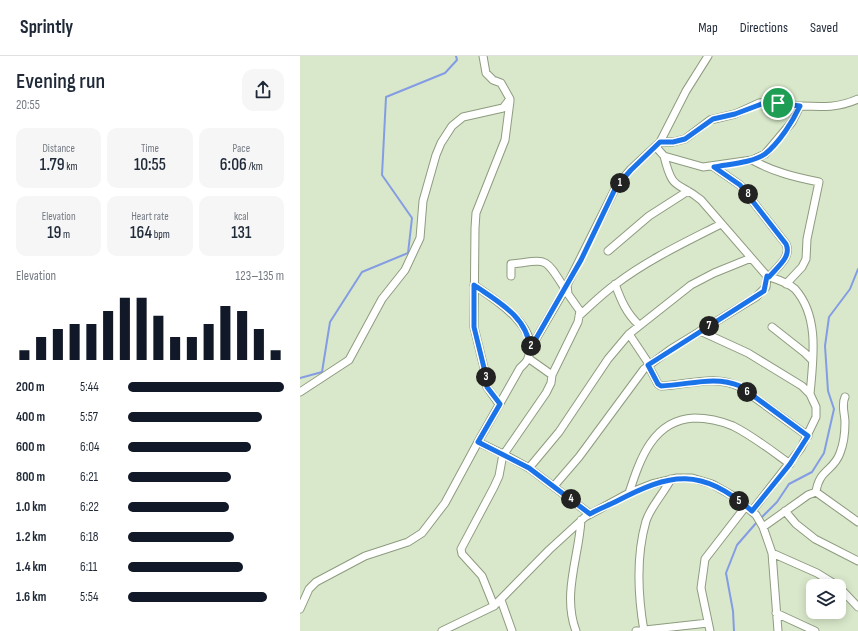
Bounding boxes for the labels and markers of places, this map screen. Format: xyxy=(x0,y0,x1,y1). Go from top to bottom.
pin xyxy=(761,86,795,120)
pin: 1 xyxy=(610,173,630,193)
pin: 8 xyxy=(738,184,758,204)
pin: 7 xyxy=(699,316,719,336)
pin: 2 xyxy=(521,336,541,356)
pin: 3 xyxy=(476,367,496,387)
pin: 6 xyxy=(737,382,757,402)
pin: 4 xyxy=(561,489,581,509)
pin: 5 xyxy=(729,491,749,511)

